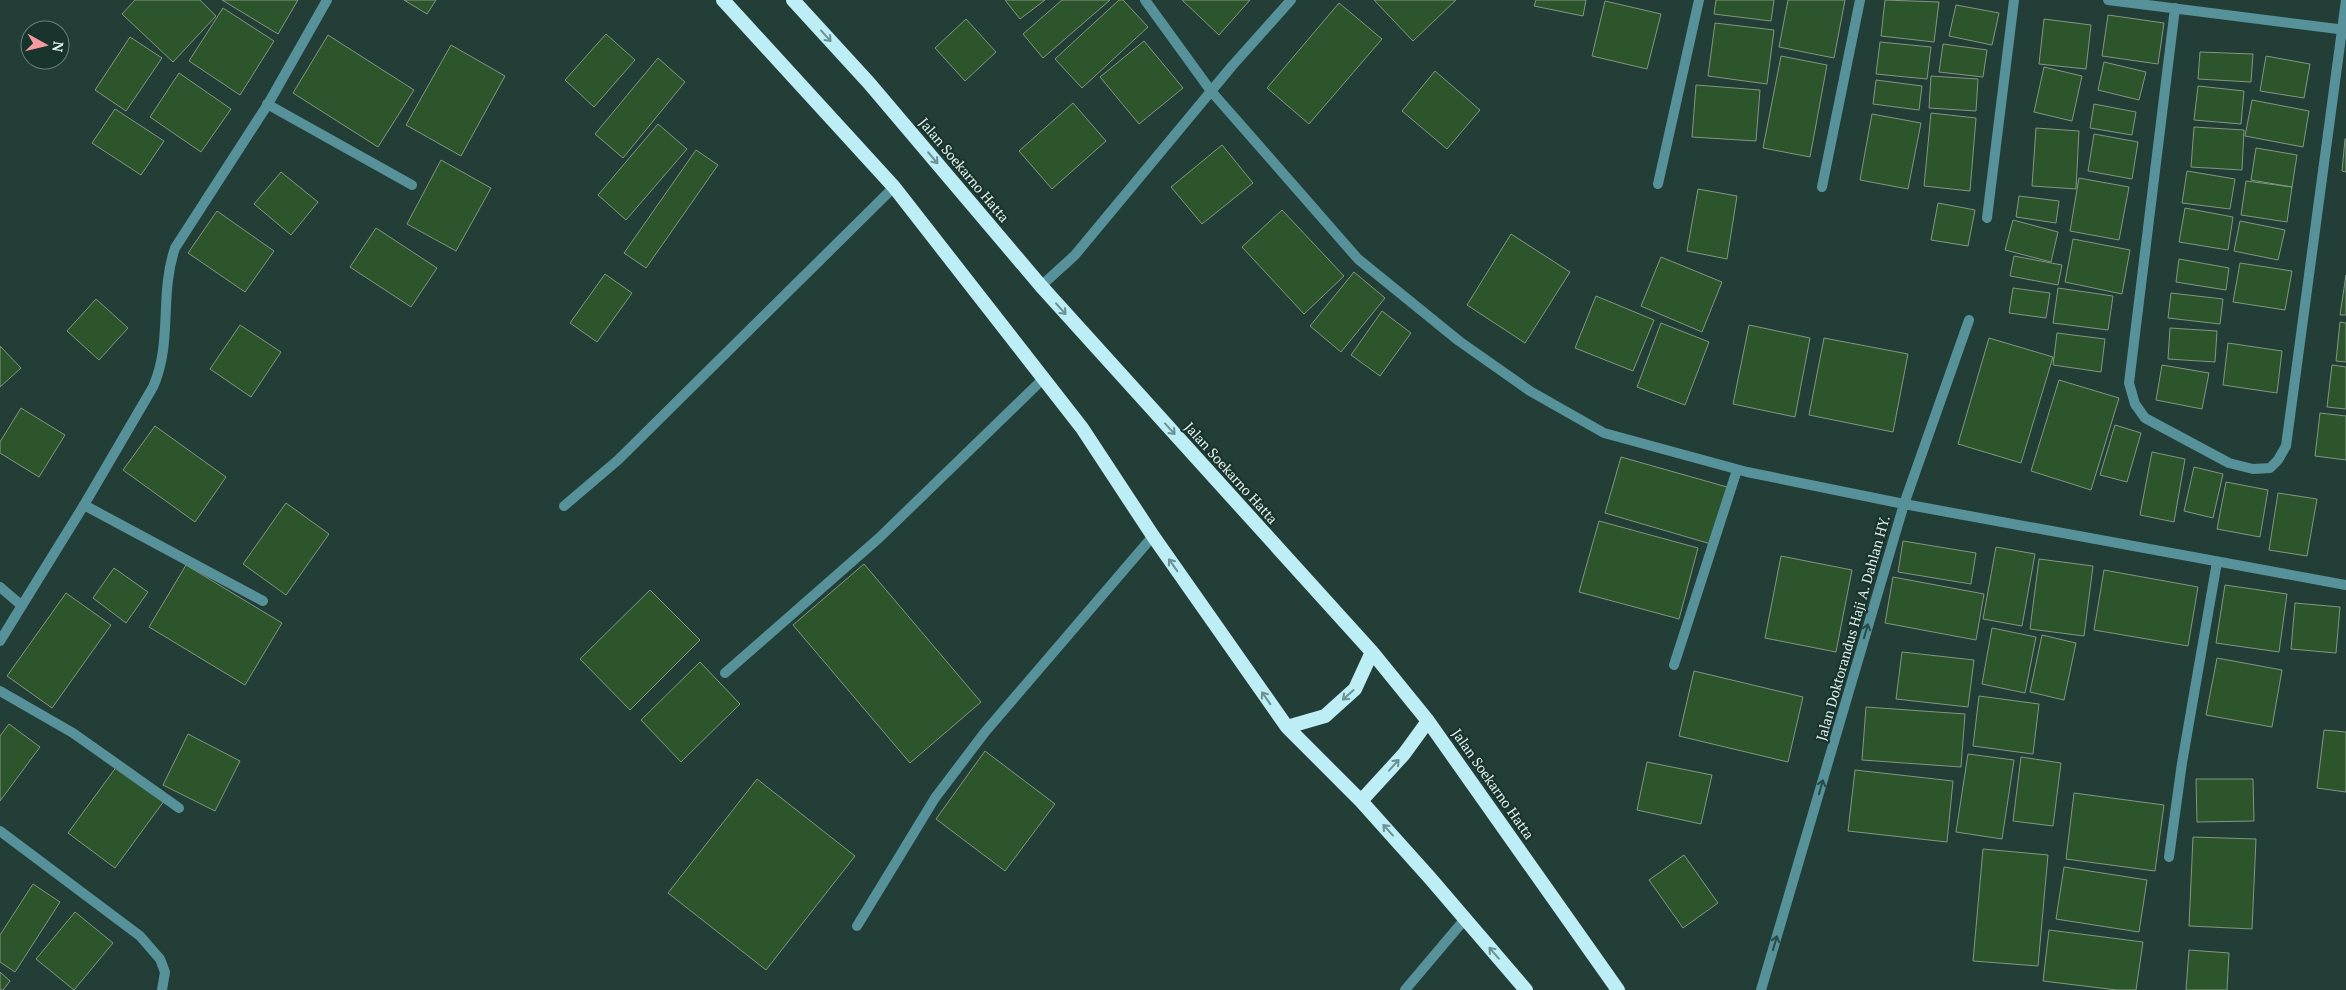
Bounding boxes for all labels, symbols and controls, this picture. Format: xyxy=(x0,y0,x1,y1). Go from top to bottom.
north arrow xyxy=(20,20,70,70)
one-way arrow xyxy=(820,29,832,42)
text: N xyxy=(48,40,69,54)
street label: Jalan Soekarno Hatta xyxy=(915,113,1014,226)
one-way arrow xyxy=(927,152,938,165)
one-way arrow xyxy=(1055,302,1067,315)
street label: Jalan Soekarno Hatta xyxy=(1180,418,1282,528)
one-way arrow xyxy=(1164,423,1176,436)
street label: Jalan Doktorandus Haji A. Dahlan HY. xyxy=(1811,513,1894,743)
one-way arrow xyxy=(1168,558,1178,572)
one-way arrow xyxy=(1862,624,1872,640)
one-way arrow xyxy=(1342,689,1355,700)
one-way arrow xyxy=(1261,691,1271,705)
street label: Jalan Soekarno Hatta xyxy=(1448,725,1539,843)
one-way arrow xyxy=(1388,758,1400,771)
one-way arrow xyxy=(1816,780,1826,796)
one-way arrow xyxy=(1382,824,1394,837)
one-way arrow xyxy=(1770,936,1780,952)
one-way arrow xyxy=(1489,947,1500,960)

